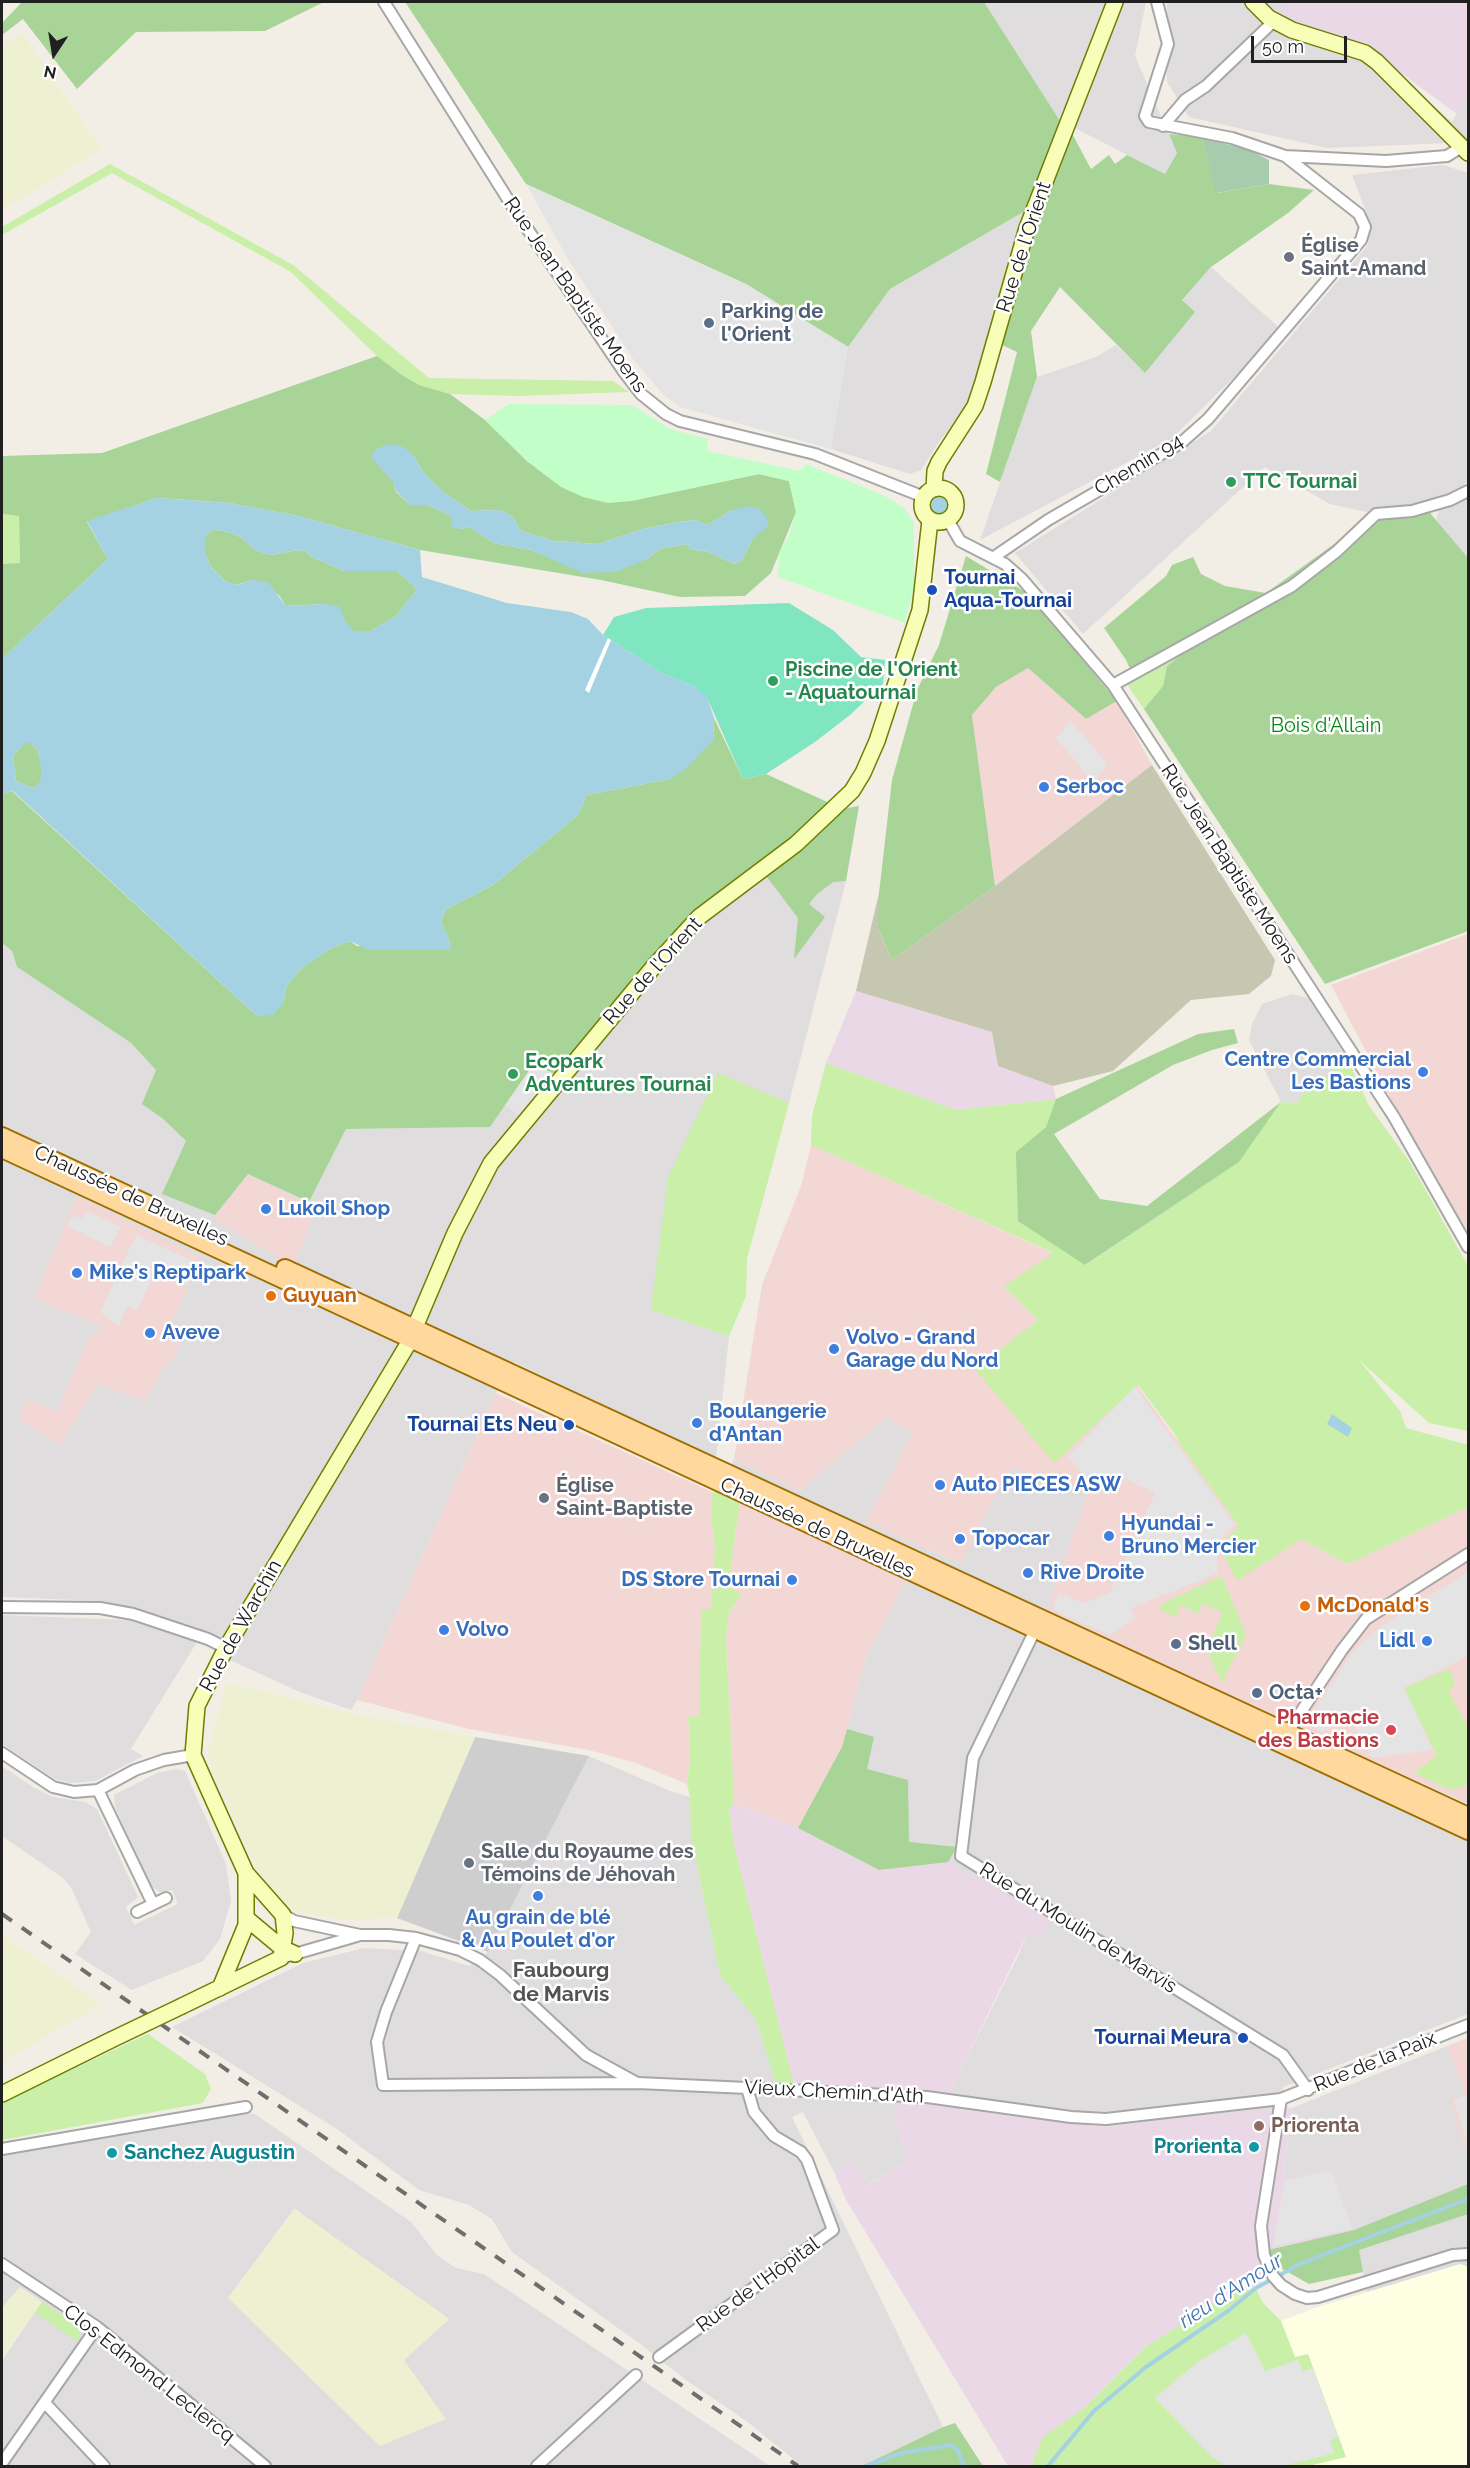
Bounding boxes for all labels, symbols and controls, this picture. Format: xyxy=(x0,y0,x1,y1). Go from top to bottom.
north arrow xyxy=(24,24,84,84)
scale bar xyxy=(1254,24,1350,62)
text: 50 m xyxy=(1262,36,1304,57)
text: N xyxy=(42,62,58,83)
street label: Rue de l'Orient xyxy=(992,178,1056,316)
street label: Rue Jean Baptiste Moens xyxy=(498,193,652,397)
place label: Église Saint-Amand xyxy=(1301,234,1426,281)
marker: Église Saint-Amand xyxy=(1282,250,1296,264)
place label: Parking de l'Orient xyxy=(721,300,823,347)
marker: Parking de l'Orient xyxy=(702,316,716,330)
street label: Chemin 94 xyxy=(1090,429,1188,501)
place label: TTC Tournai xyxy=(1243,470,1357,494)
marker: TTC Tournai xyxy=(1224,475,1238,489)
place label: Tournai Aqua-Tournai xyxy=(944,566,1072,613)
marker: Tournai Aqua-Tournai xyxy=(925,583,939,597)
place label: Piscine de l'Orient - Aquatournai xyxy=(785,658,958,705)
marker: Piscine de l'Orient - Aquatournai xyxy=(766,674,780,688)
park label: Bois d'Allain xyxy=(1271,714,1381,738)
street label: Rue Jean Baptiste Moens xyxy=(1155,760,1303,968)
place label: Serboc xyxy=(1056,775,1124,799)
marker: Serboc xyxy=(1037,780,1051,794)
street label: Rue de l'Orient xyxy=(598,912,708,1030)
place label: Centre Commercial Les Bastions xyxy=(1224,1048,1411,1095)
place label: Ecopark Adventures Tournai xyxy=(525,1050,711,1097)
marker: Centre Commercial Les Bastions xyxy=(1416,1065,1430,1079)
marker: Ecopark Adventures Tournai xyxy=(506,1067,520,1081)
street label: Chaussée de Bruxelles xyxy=(30,1140,232,1252)
place label: Lukoil Shop xyxy=(278,1197,390,1221)
marker: Lukoil Shop xyxy=(259,1202,273,1216)
place label: Mike's Reptipark xyxy=(89,1261,246,1285)
marker: Mike's Reptipark xyxy=(70,1266,84,1280)
place label: Guyuan xyxy=(283,1284,357,1308)
marker: Guyuan xyxy=(264,1289,278,1303)
place label: Aveve xyxy=(162,1321,220,1345)
marker: Aveve xyxy=(143,1326,157,1340)
place label: Volvo - Grand Garage du Nord xyxy=(846,1326,998,1373)
marker: Volvo - Grand Garage du Nord xyxy=(827,1342,841,1356)
place label: Boulangerie d'Antan xyxy=(709,1400,826,1447)
place label: Tournai Ets Neu xyxy=(407,1413,557,1437)
marker: Boulangerie d'Antan xyxy=(690,1416,704,1430)
marker: Tournai Ets Neu xyxy=(562,1418,576,1432)
street label: Chaussée de Bruxelles xyxy=(716,1472,918,1584)
place label: Auto PIECES ASW xyxy=(952,1473,1121,1497)
place label: Église Saint-Baptiste xyxy=(556,1474,693,1521)
marker: Auto PIECES ASW xyxy=(933,1478,947,1492)
marker: Église Saint-Baptiste xyxy=(537,1491,551,1505)
place label: Hyundai - Bruno Mercier xyxy=(1121,1512,1257,1559)
place label: Topocar xyxy=(972,1527,1050,1551)
marker: Hyundai - Bruno Mercier xyxy=(1102,1529,1116,1543)
marker: Topocar xyxy=(953,1532,967,1546)
street label: Rue de Warchin xyxy=(195,1556,287,1696)
place label: Rive Droite xyxy=(1040,1561,1144,1585)
marker: Rive Droite xyxy=(1021,1566,1035,1580)
place label: DS Store Tournai xyxy=(621,1568,780,1592)
marker: DS Store Tournai xyxy=(785,1573,799,1587)
place label: McDonald's xyxy=(1317,1594,1429,1618)
marker: McDonald's xyxy=(1298,1599,1312,1613)
place label: Volvo xyxy=(456,1618,509,1642)
marker: Volvo xyxy=(437,1623,451,1637)
place label: Lidl xyxy=(1379,1629,1415,1653)
place label: Shell xyxy=(1188,1632,1237,1656)
marker: Lidl xyxy=(1420,1634,1434,1648)
marker: Shell xyxy=(1169,1637,1183,1651)
place label: Octa+ xyxy=(1269,1681,1323,1705)
marker: Octa+ xyxy=(1250,1686,1264,1700)
place label: Pharmacie des Bastions xyxy=(1258,1706,1379,1753)
marker: Pharmacie des Bastions xyxy=(1384,1723,1398,1737)
place label: Salle du Royaume des Témoins de Jéhovah xyxy=(481,1840,694,1887)
marker: Salle du Royaume des Témoins de Jéhovah xyxy=(462,1856,476,1870)
street label: Rue du Moulin de Marvis xyxy=(975,1857,1181,1999)
marker: Au grain de blé & Au Poulet d'or xyxy=(531,1889,545,1903)
place label: Au grain de blé & Au Poulet d'or xyxy=(461,1906,615,1953)
district label: Faubourg de Marvis xyxy=(513,1958,609,2008)
place label: Tournai Meura xyxy=(1094,2026,1231,2050)
street label: Rue de la Paix xyxy=(1310,2027,1440,2097)
marker: Tournai Meura xyxy=(1236,2031,1250,2045)
street label: Vieux Chemin d'Ath xyxy=(744,2075,924,2109)
place label: Priorenta xyxy=(1271,2114,1359,2138)
marker: Priorenta xyxy=(1252,2119,1266,2133)
place label: Prorienta xyxy=(1154,2135,1242,2159)
marker: Prorienta xyxy=(1247,2140,1261,2154)
place label: Sanchez Augustin xyxy=(124,2141,295,2165)
marker: Sanchez Augustin xyxy=(105,2146,119,2160)
street label: Rue de l'Hôpital xyxy=(692,2232,824,2338)
water label: rieu d'Amour xyxy=(1174,2248,1288,2334)
street label: Clos Edmond Leclercq xyxy=(59,2300,239,2448)

